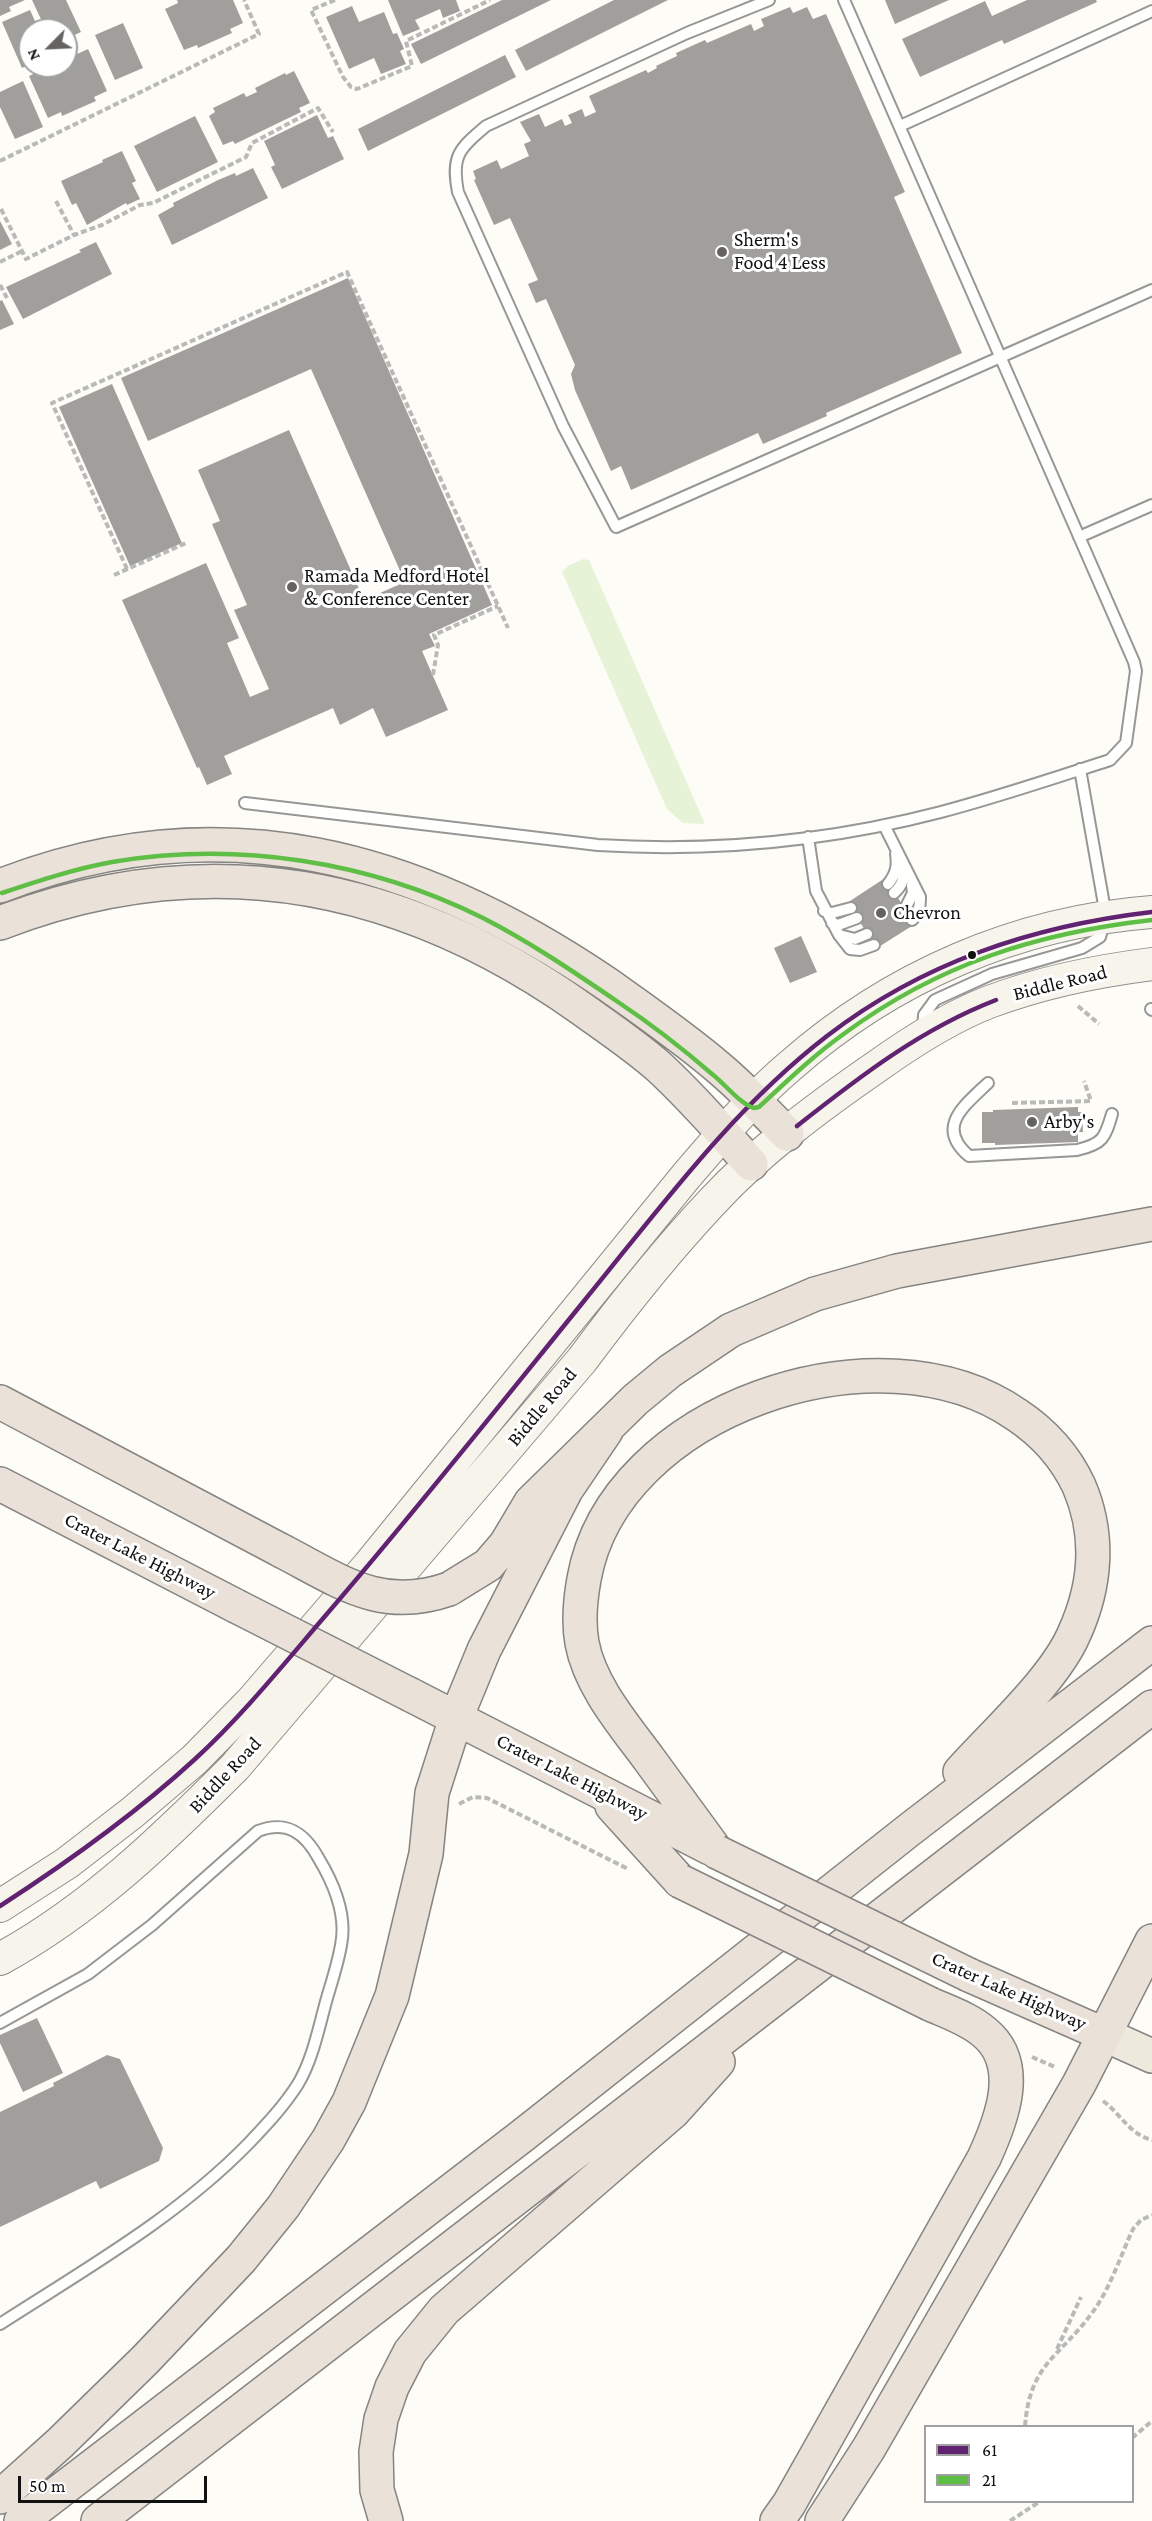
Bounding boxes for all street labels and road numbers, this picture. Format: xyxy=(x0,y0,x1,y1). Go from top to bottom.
street label: Biddle Road xyxy=(1011,960,1109,1006)
street label: Biddle Road xyxy=(502,1363,582,1451)
street label: Crater Lake Highway xyxy=(60,1507,220,1605)
street label: Crater Lake Highway xyxy=(492,1728,652,1826)
street label: Biddle Road xyxy=(184,1732,266,1818)
street label: Crater Lake Highway xyxy=(928,1946,1090,2036)

